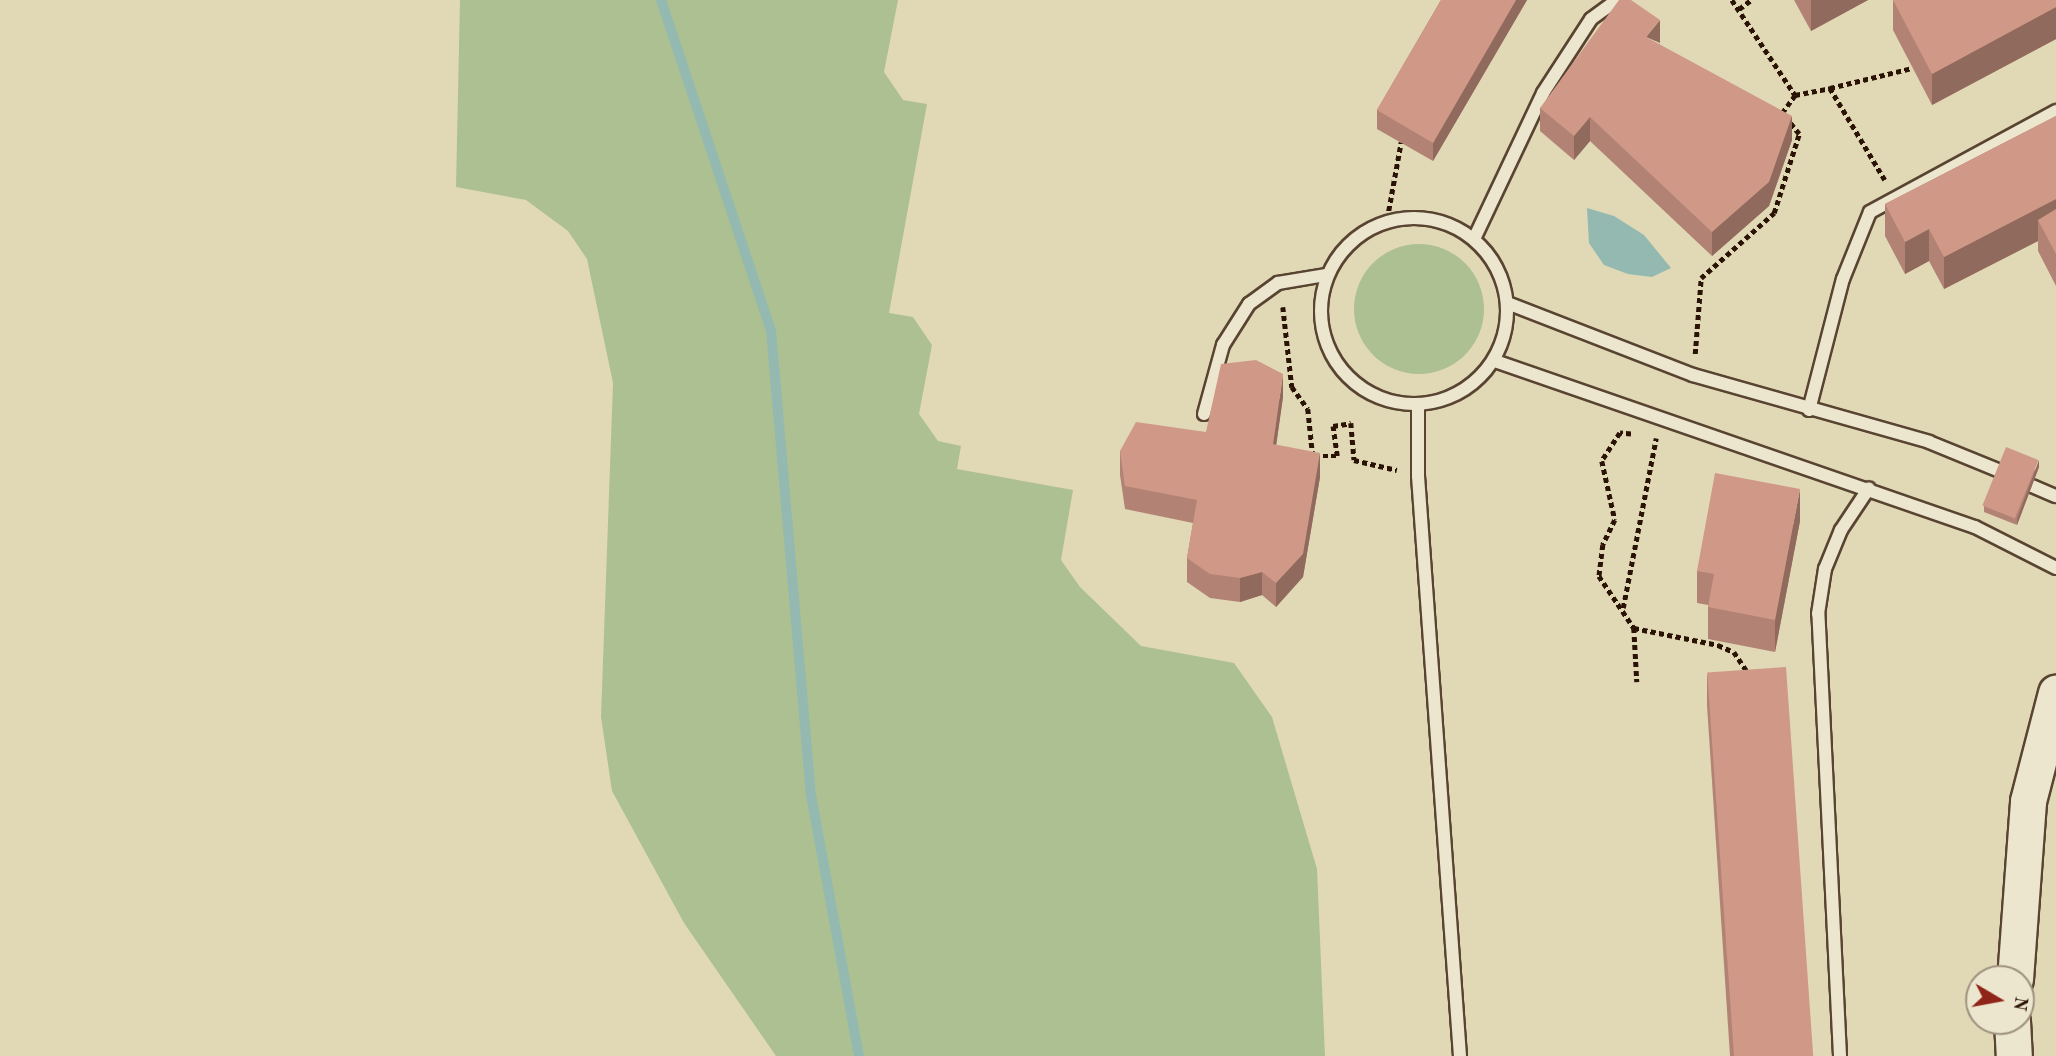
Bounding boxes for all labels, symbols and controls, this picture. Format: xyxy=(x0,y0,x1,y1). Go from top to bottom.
north arrow xyxy=(1965,965,2035,1035)
text: N xyxy=(2009,995,2030,1012)

